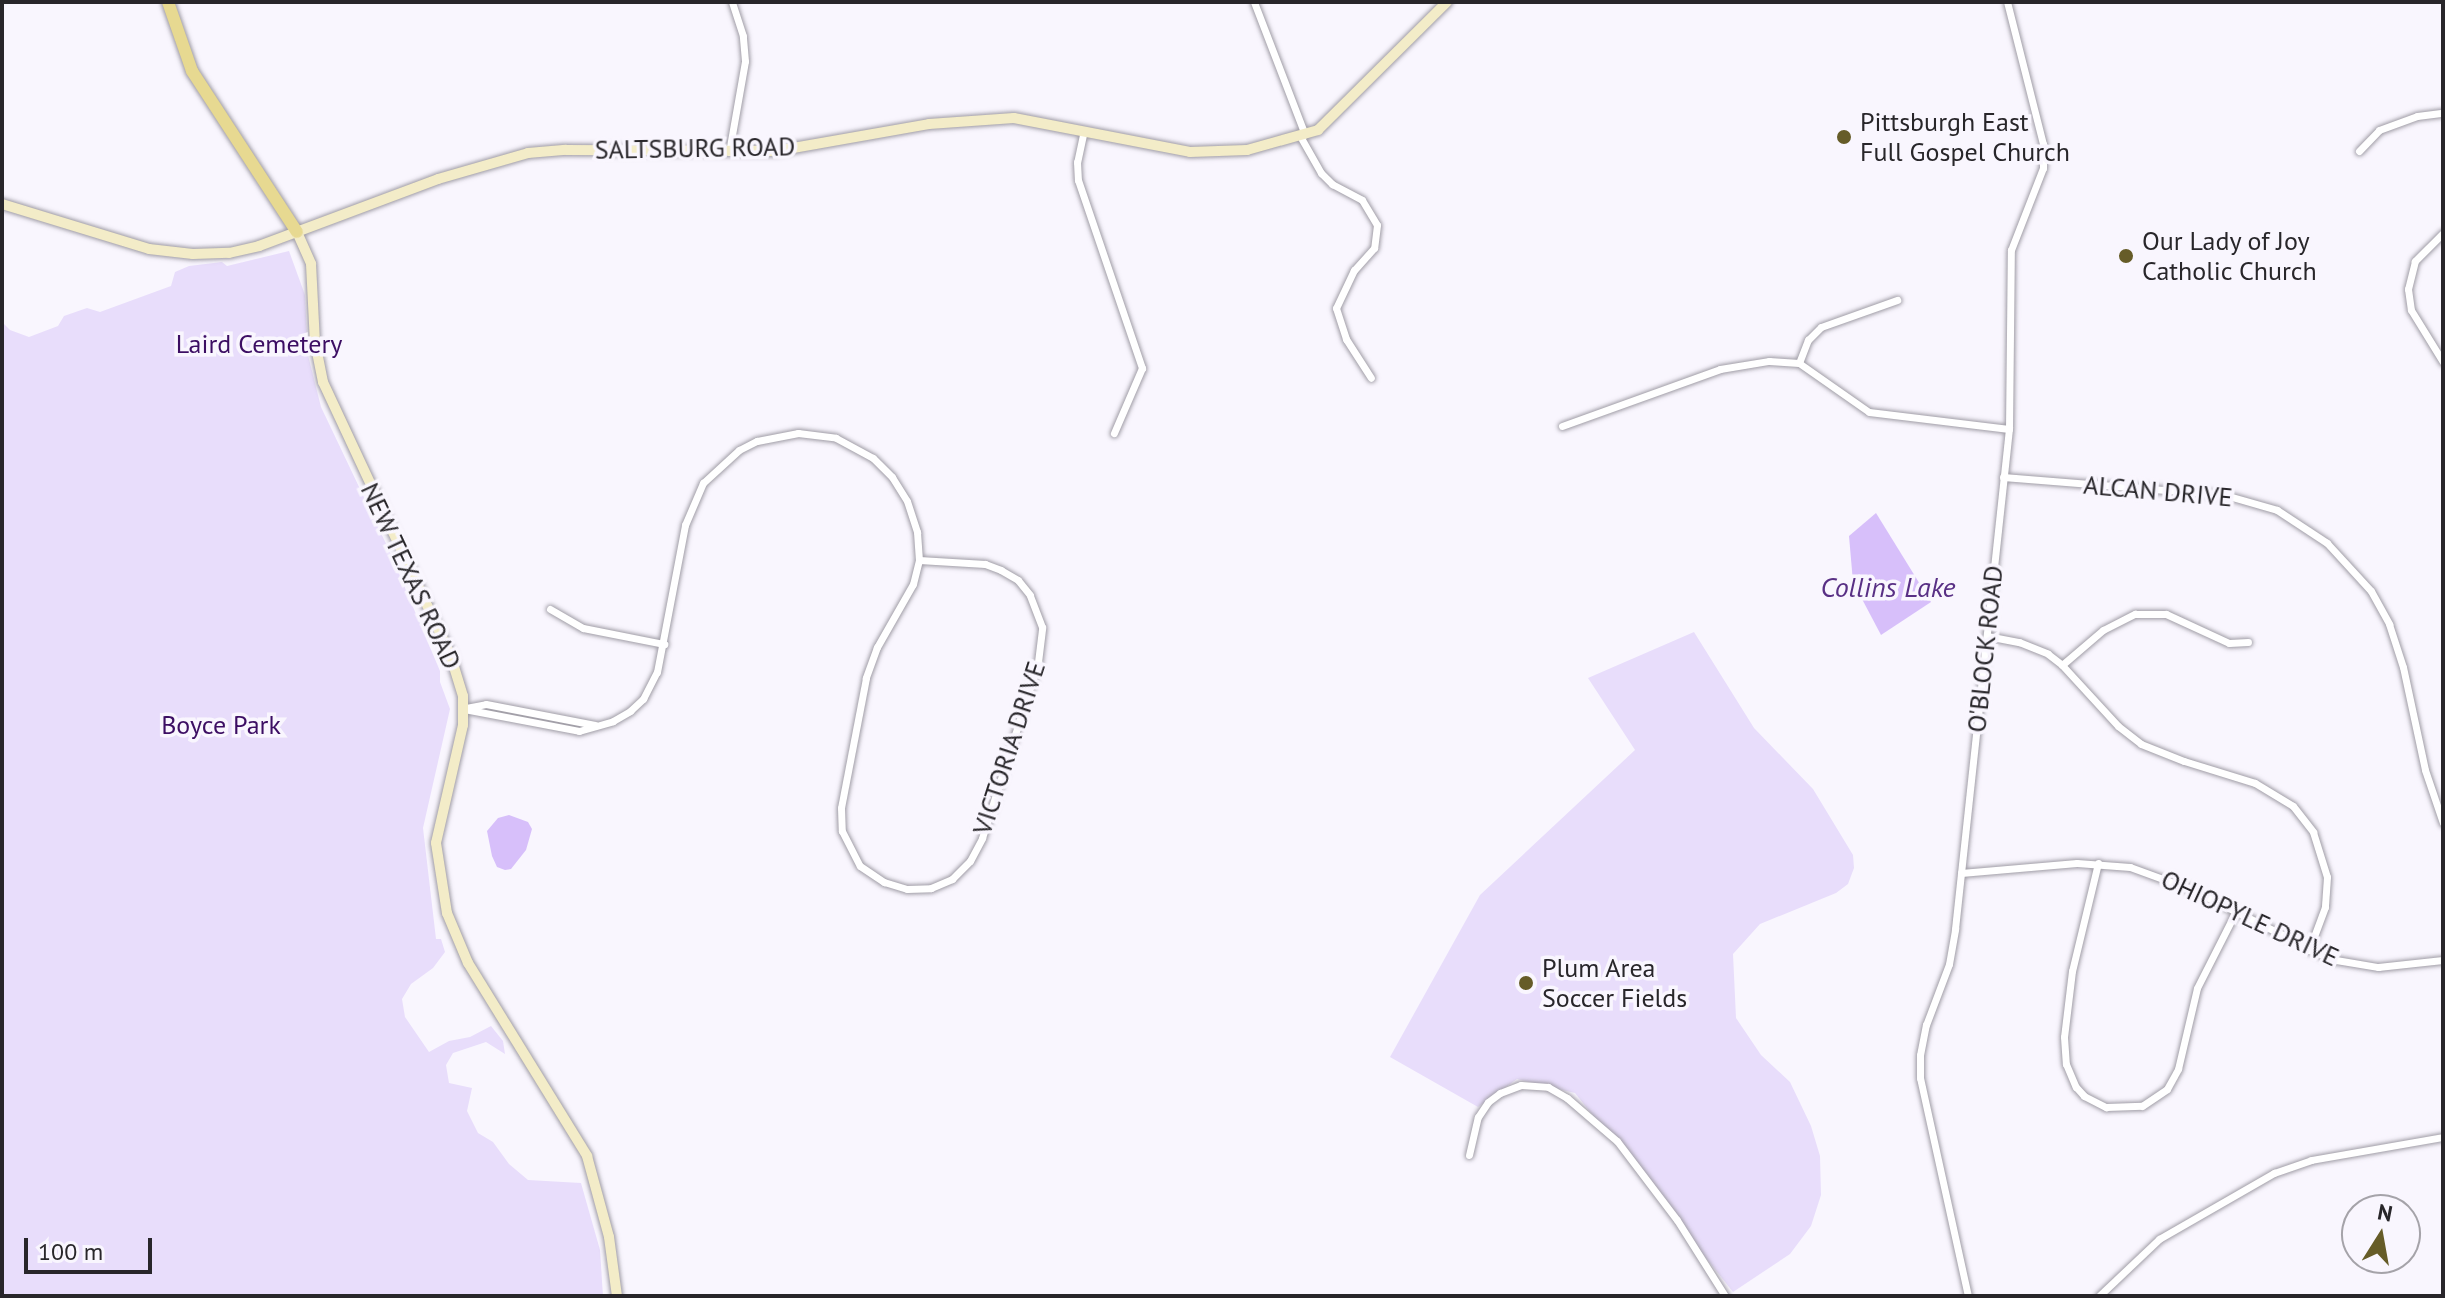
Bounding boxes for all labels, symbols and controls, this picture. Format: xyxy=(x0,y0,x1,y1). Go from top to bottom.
place label: Pittsburgh East Full Gospel Church xyxy=(1860,106,2070,168)
marker: Pittsburgh East Full Gospel Church xyxy=(1835,128,1853,146)
street label: SALTSBURG ROAD xyxy=(594,131,796,165)
place label: Our Lady of Joy Catholic Church xyxy=(2142,225,2317,286)
marker: Our Lady of Joy Catholic Church xyxy=(2117,247,2135,265)
park label: Laird Cemetery xyxy=(176,328,342,360)
street label: ALCAN DRIVE xyxy=(2082,469,2234,513)
street label: NEW TEXAS ROAD xyxy=(354,477,468,675)
street label: O'BLOCK ROAD xyxy=(1961,564,2009,734)
water label: Collins Lake xyxy=(1820,570,1956,604)
street label: VICTORIA DRIVE xyxy=(966,657,1052,839)
park label: Boyce Park xyxy=(161,709,281,741)
street label: OHIOPYLE DRIVE xyxy=(2156,863,2344,973)
place label: Plum Area Soccer Fields xyxy=(1542,952,1687,1014)
marker: Plum Area Soccer Fields xyxy=(1517,974,1535,992)
north arrow xyxy=(2341,1194,2421,1274)
text: N xyxy=(2375,1197,2395,1228)
scale bar xyxy=(28,1222,156,1272)
text: 100 m xyxy=(38,1236,103,1267)

